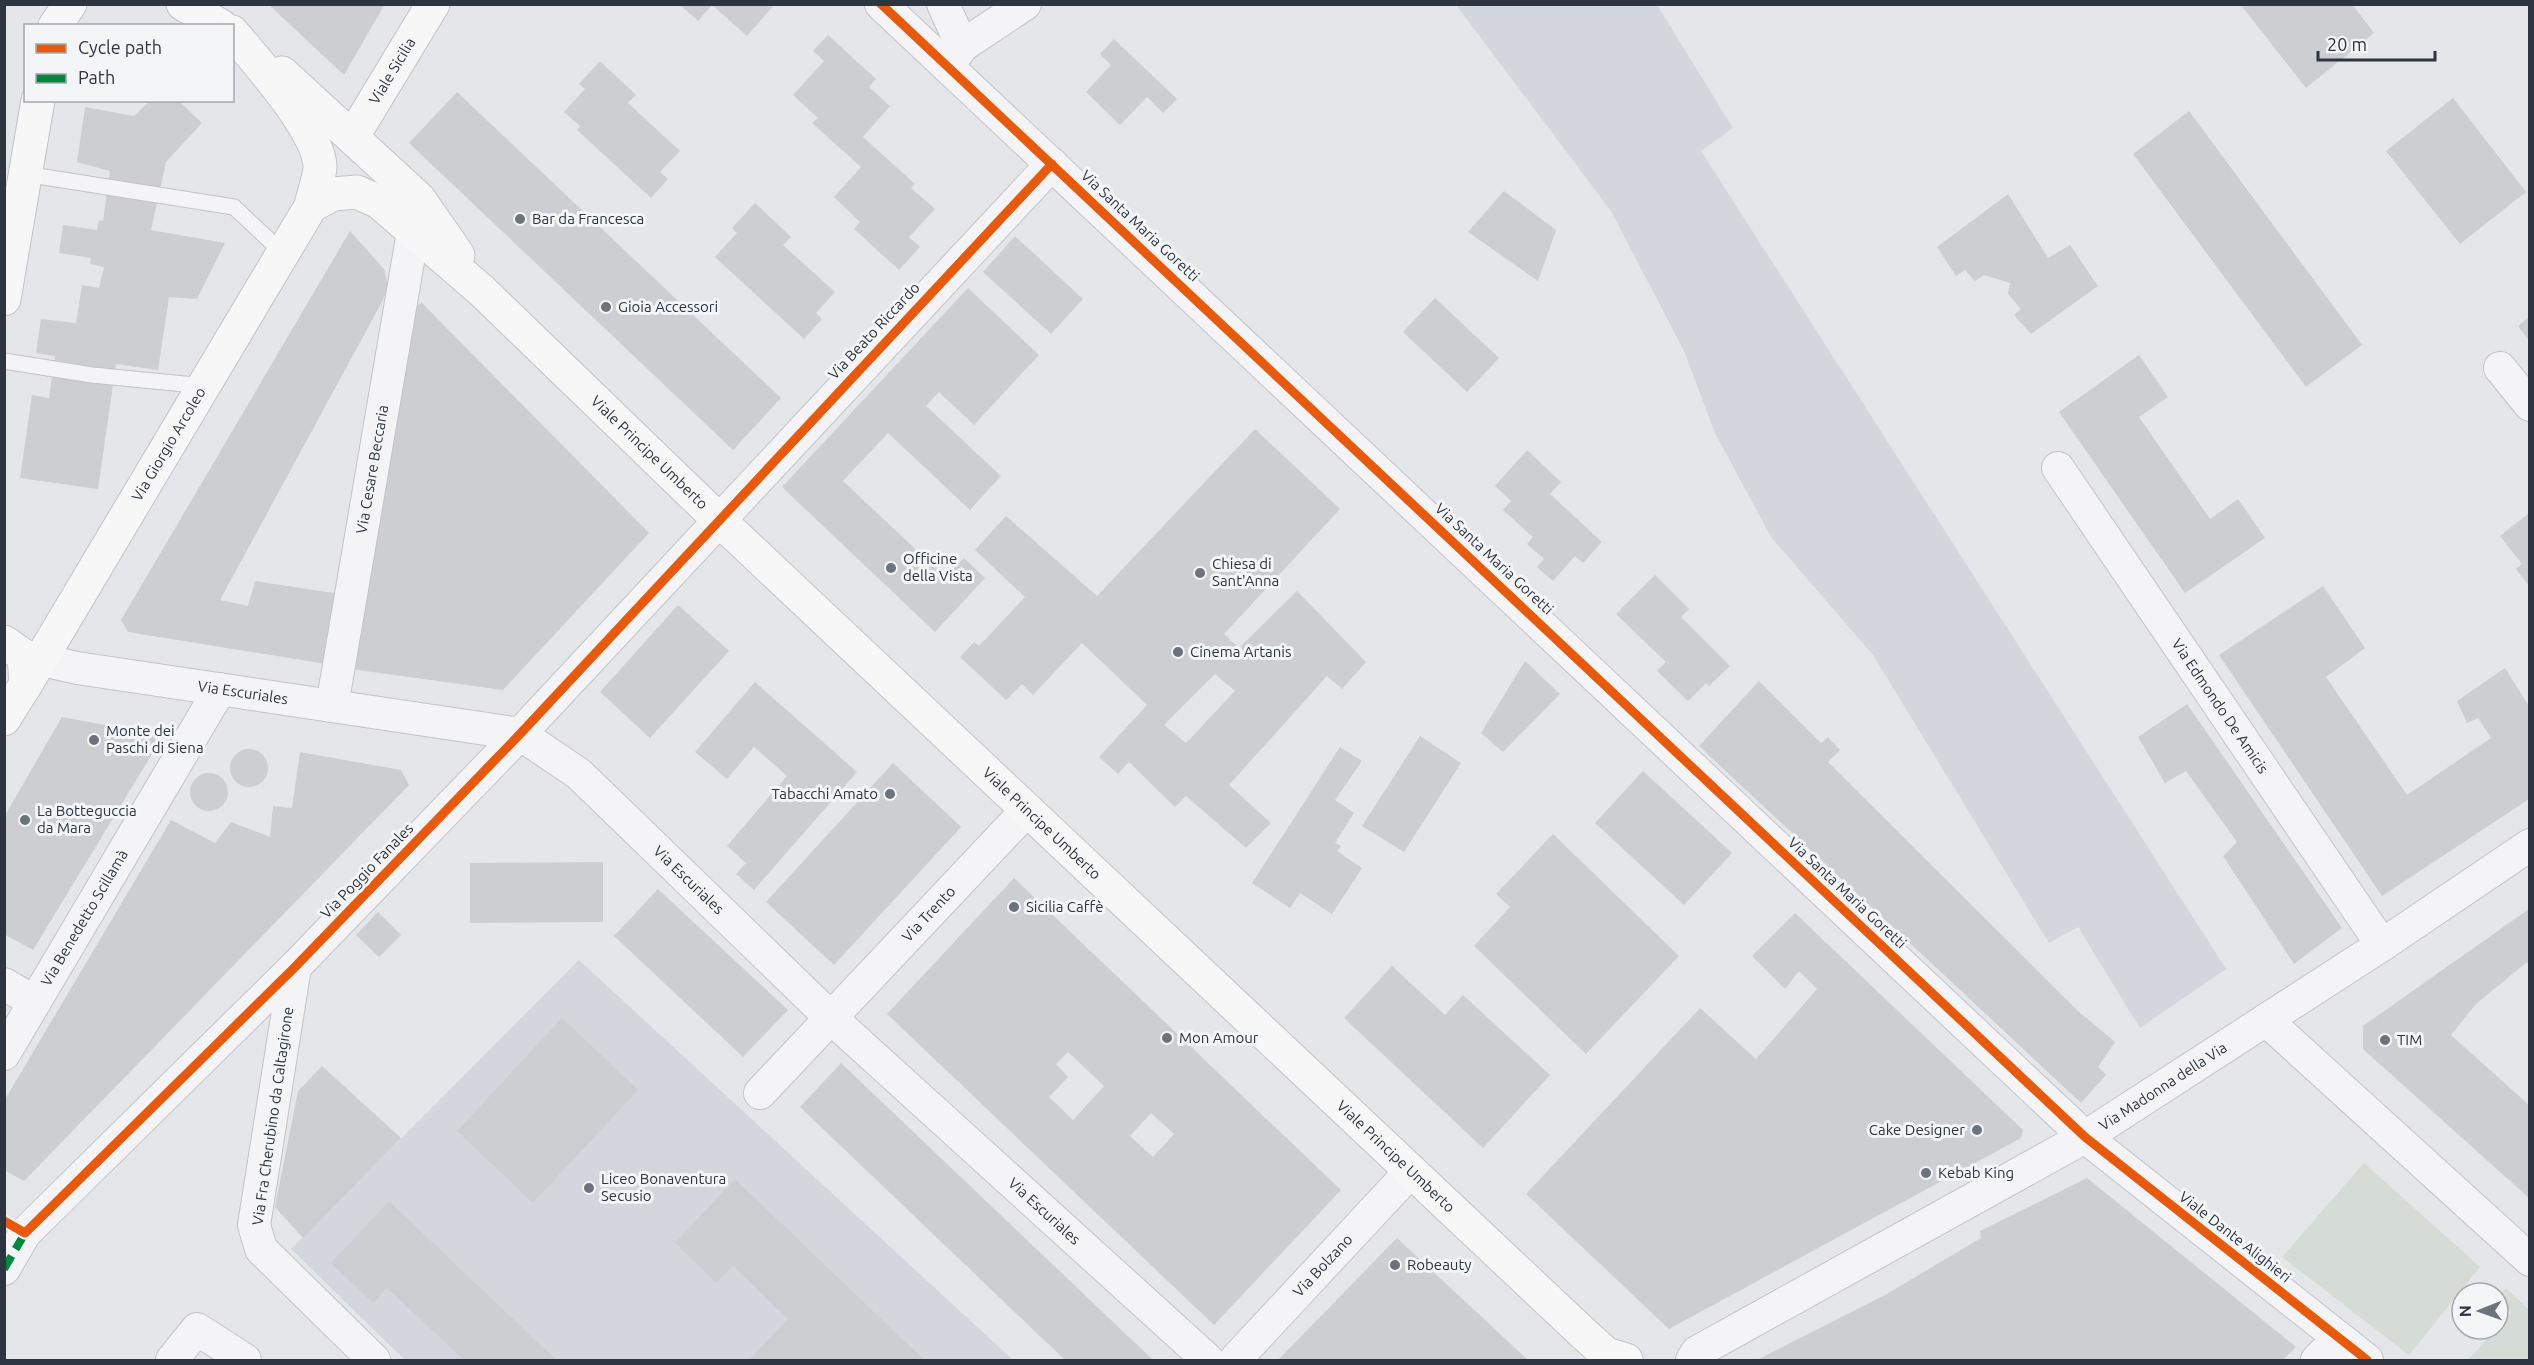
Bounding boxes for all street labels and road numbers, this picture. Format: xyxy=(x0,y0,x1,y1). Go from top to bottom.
street label: Viale Sicilia xyxy=(365,34,419,107)
street label: Via Santa Maria Goretti xyxy=(1078,166,1203,285)
street label: Via Beato Riccardo xyxy=(824,279,923,383)
street label: Via Giorgio Arcoleo xyxy=(128,384,209,504)
street label: Viale Principe Umberto xyxy=(588,392,712,512)
street label: Via Cesare Beccaria xyxy=(353,404,391,535)
street label: Via Santa Maria Goretti xyxy=(1432,499,1557,618)
street label: Via Edmondo De Amicis xyxy=(2169,635,2272,777)
street label: Via Escuriales xyxy=(197,677,289,707)
street label: Viale Principe Umberto xyxy=(979,764,1105,883)
street label: Via Poggio Fanales xyxy=(317,820,416,922)
street label: Via Santa Maria Goretti xyxy=(1785,833,1910,952)
street label: Via Escuriales xyxy=(650,842,728,918)
street label: Via Benedetto Scillamà xyxy=(37,847,131,989)
street label: Via Trento xyxy=(898,882,959,945)
street label: Via Fra Cherubino da Caltagirone xyxy=(249,1006,296,1226)
street label: Via Madonna della Via xyxy=(2096,1039,2230,1134)
street label: Viale Principe Umberto xyxy=(1333,1097,1458,1216)
street label: Via Escuriales xyxy=(1005,1174,1084,1248)
street label: Viale Dante Alighieri xyxy=(2176,1188,2295,1286)
street label: Via Bolzano xyxy=(1289,1231,1356,1300)

